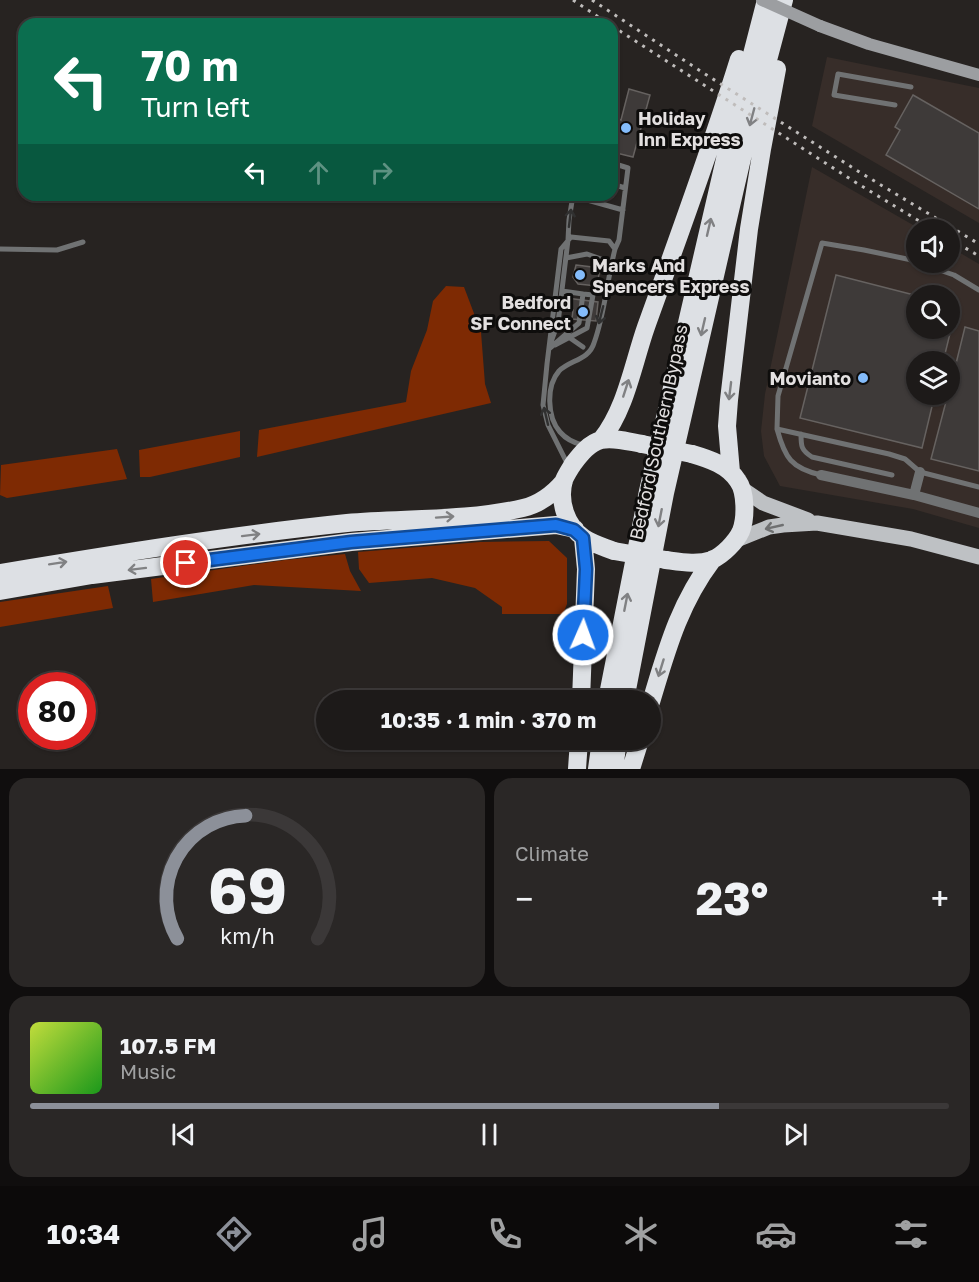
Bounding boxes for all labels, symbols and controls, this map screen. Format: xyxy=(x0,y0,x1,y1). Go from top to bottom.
text: 70 m xyxy=(141,40,238,90)
icon: left xyxy=(42,42,120,120)
text: Turn left xyxy=(141,91,250,123)
place label: Holiday Inn Express xyxy=(638,107,741,150)
one-way arrow xyxy=(746,107,758,126)
marker: Holiday Inn Express xyxy=(619,121,633,135)
icon: left xyxy=(239,156,272,189)
icon: ahead xyxy=(302,156,335,189)
icon: right xyxy=(365,156,398,189)
one-way arrow xyxy=(565,209,576,228)
one-way arrow xyxy=(704,218,716,237)
map controls xyxy=(906,219,960,405)
button: sound xyxy=(906,219,960,273)
place label: Marks And Spencers Express xyxy=(592,254,749,297)
marker: Marks And Spencers Express xyxy=(573,268,587,282)
button: search xyxy=(906,285,960,339)
place label: Bedford SF Connect xyxy=(470,291,571,334)
marker: Bedford SF Connect xyxy=(576,305,590,319)
one-way arrow xyxy=(595,305,607,324)
one-way arrow xyxy=(696,318,708,337)
street label: Bedford Southern Bypass xyxy=(624,322,692,542)
button: layers xyxy=(906,351,960,405)
place label: Movianto xyxy=(769,367,851,389)
marker: Movianto xyxy=(856,371,870,385)
one-way arrow xyxy=(621,379,632,398)
one-way arrow xyxy=(724,380,735,400)
one-way arrow xyxy=(540,407,551,426)
one-way arrow xyxy=(654,507,665,527)
one-way arrow xyxy=(434,511,454,522)
one-way arrow xyxy=(765,521,784,533)
one-way arrow xyxy=(240,529,260,540)
pin xyxy=(160,537,211,588)
icon: arrive xyxy=(169,546,202,579)
one-way arrow xyxy=(47,558,67,569)
one-way arrow xyxy=(127,564,147,575)
one-way arrow xyxy=(621,593,632,612)
position arrow xyxy=(551,603,615,667)
one-way arrow xyxy=(655,658,666,677)
speed limit sign: 80 xyxy=(18,672,96,750)
text: 10:35 · 1 min · 370 m xyxy=(381,706,596,733)
text: Climate xyxy=(515,841,589,865)
text: 69 xyxy=(207,852,287,927)
text: 23° xyxy=(696,871,768,925)
text: − xyxy=(515,879,533,918)
text: + xyxy=(931,879,949,918)
text: km/h xyxy=(220,924,274,950)
text: 107.5 FM xyxy=(120,1032,216,1059)
text: Music xyxy=(120,1059,176,1083)
icon: previous xyxy=(167,1118,200,1151)
icon: pause xyxy=(473,1118,506,1151)
icon: next xyxy=(779,1118,812,1151)
icon: directions xyxy=(213,1213,255,1255)
icon: music xyxy=(349,1213,391,1255)
icon: phone xyxy=(484,1213,526,1255)
icon: climate xyxy=(620,1213,662,1255)
icon: car xyxy=(755,1213,797,1255)
icon: filters xyxy=(890,1213,932,1255)
text: 10:34 xyxy=(47,1218,120,1250)

